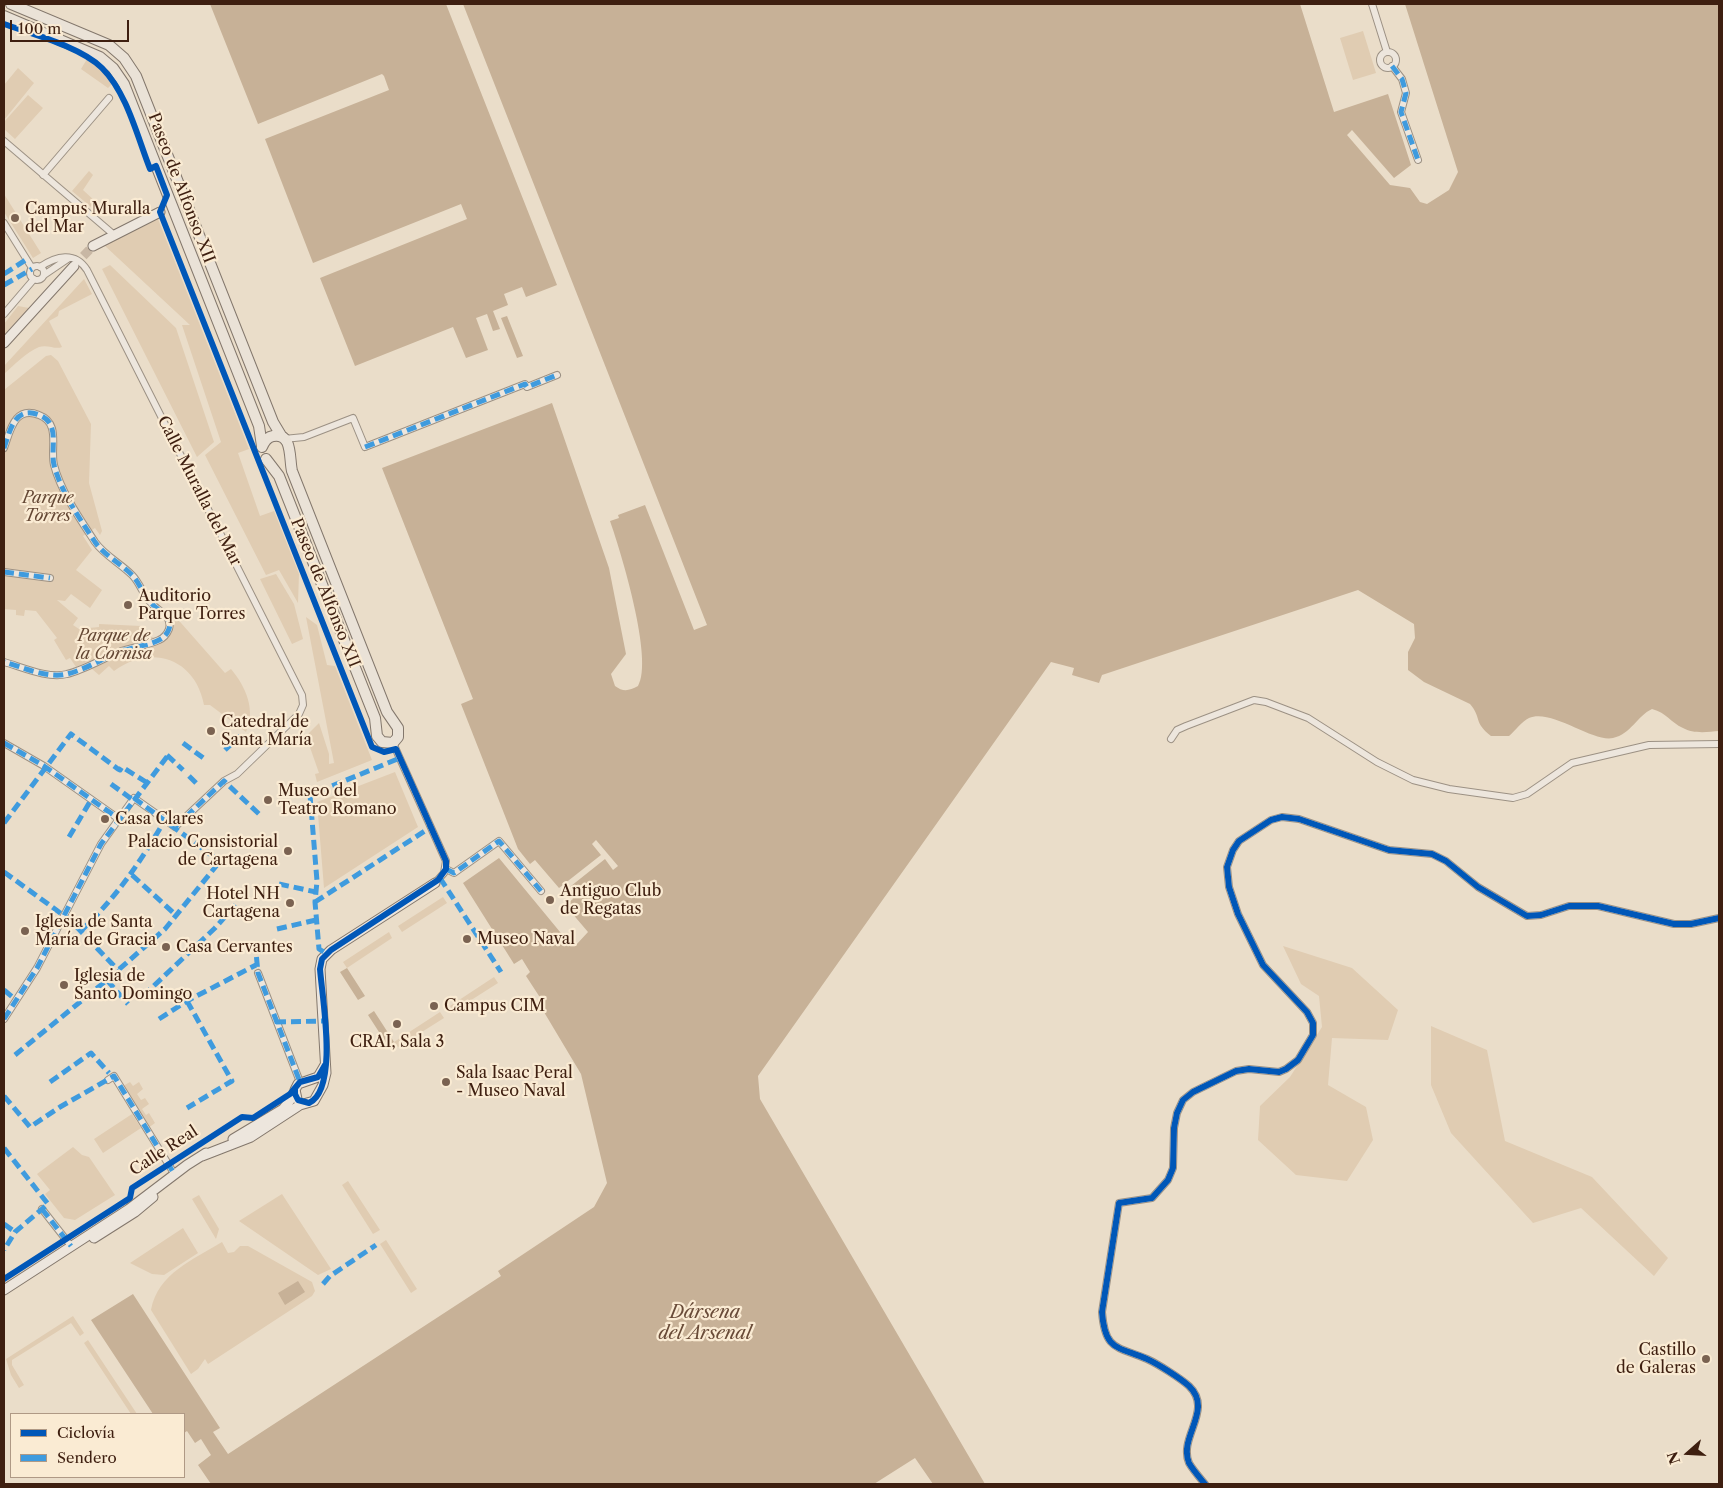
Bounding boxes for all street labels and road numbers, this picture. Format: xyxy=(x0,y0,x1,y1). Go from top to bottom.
street label: Paseo de Alfonso XII xyxy=(143,110,219,266)
street label: Calle Muralla del Mar xyxy=(153,413,245,569)
street label: Paseo de Alfonso XII xyxy=(286,516,364,670)
street label: Calle Real xyxy=(126,1122,202,1180)

